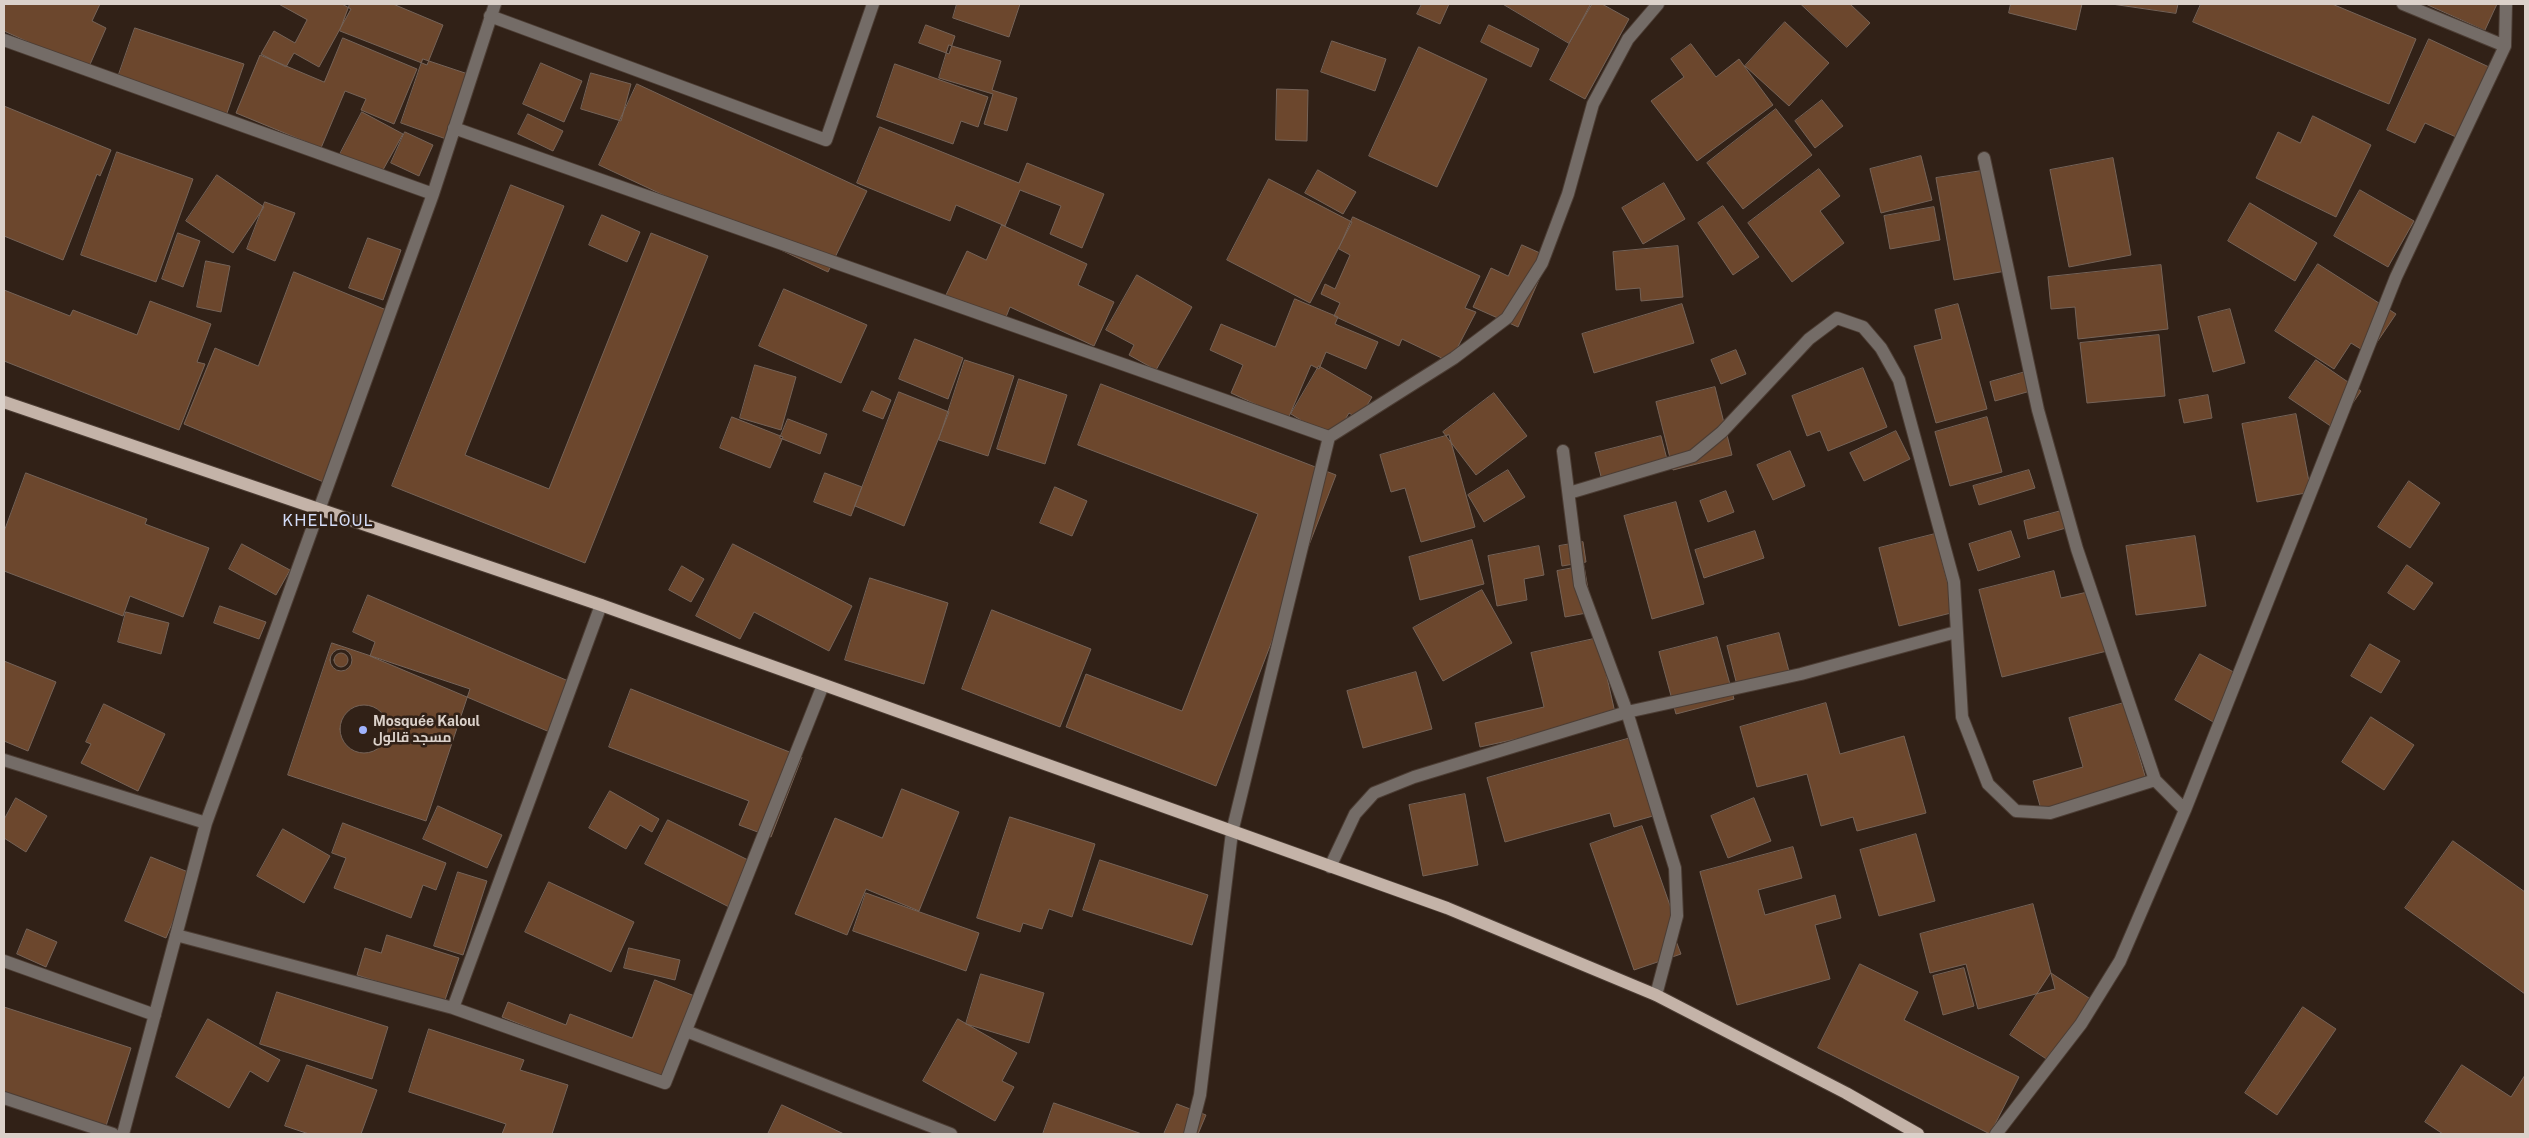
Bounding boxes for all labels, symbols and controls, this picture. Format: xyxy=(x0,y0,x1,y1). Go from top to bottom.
district label: KHELLOUL xyxy=(281,511,375,531)
place label: Mosquée Kaloul مسجد قالول xyxy=(373,714,480,746)
marker: Mosquée Kaloul مسجد قالول xyxy=(357,724,369,736)

